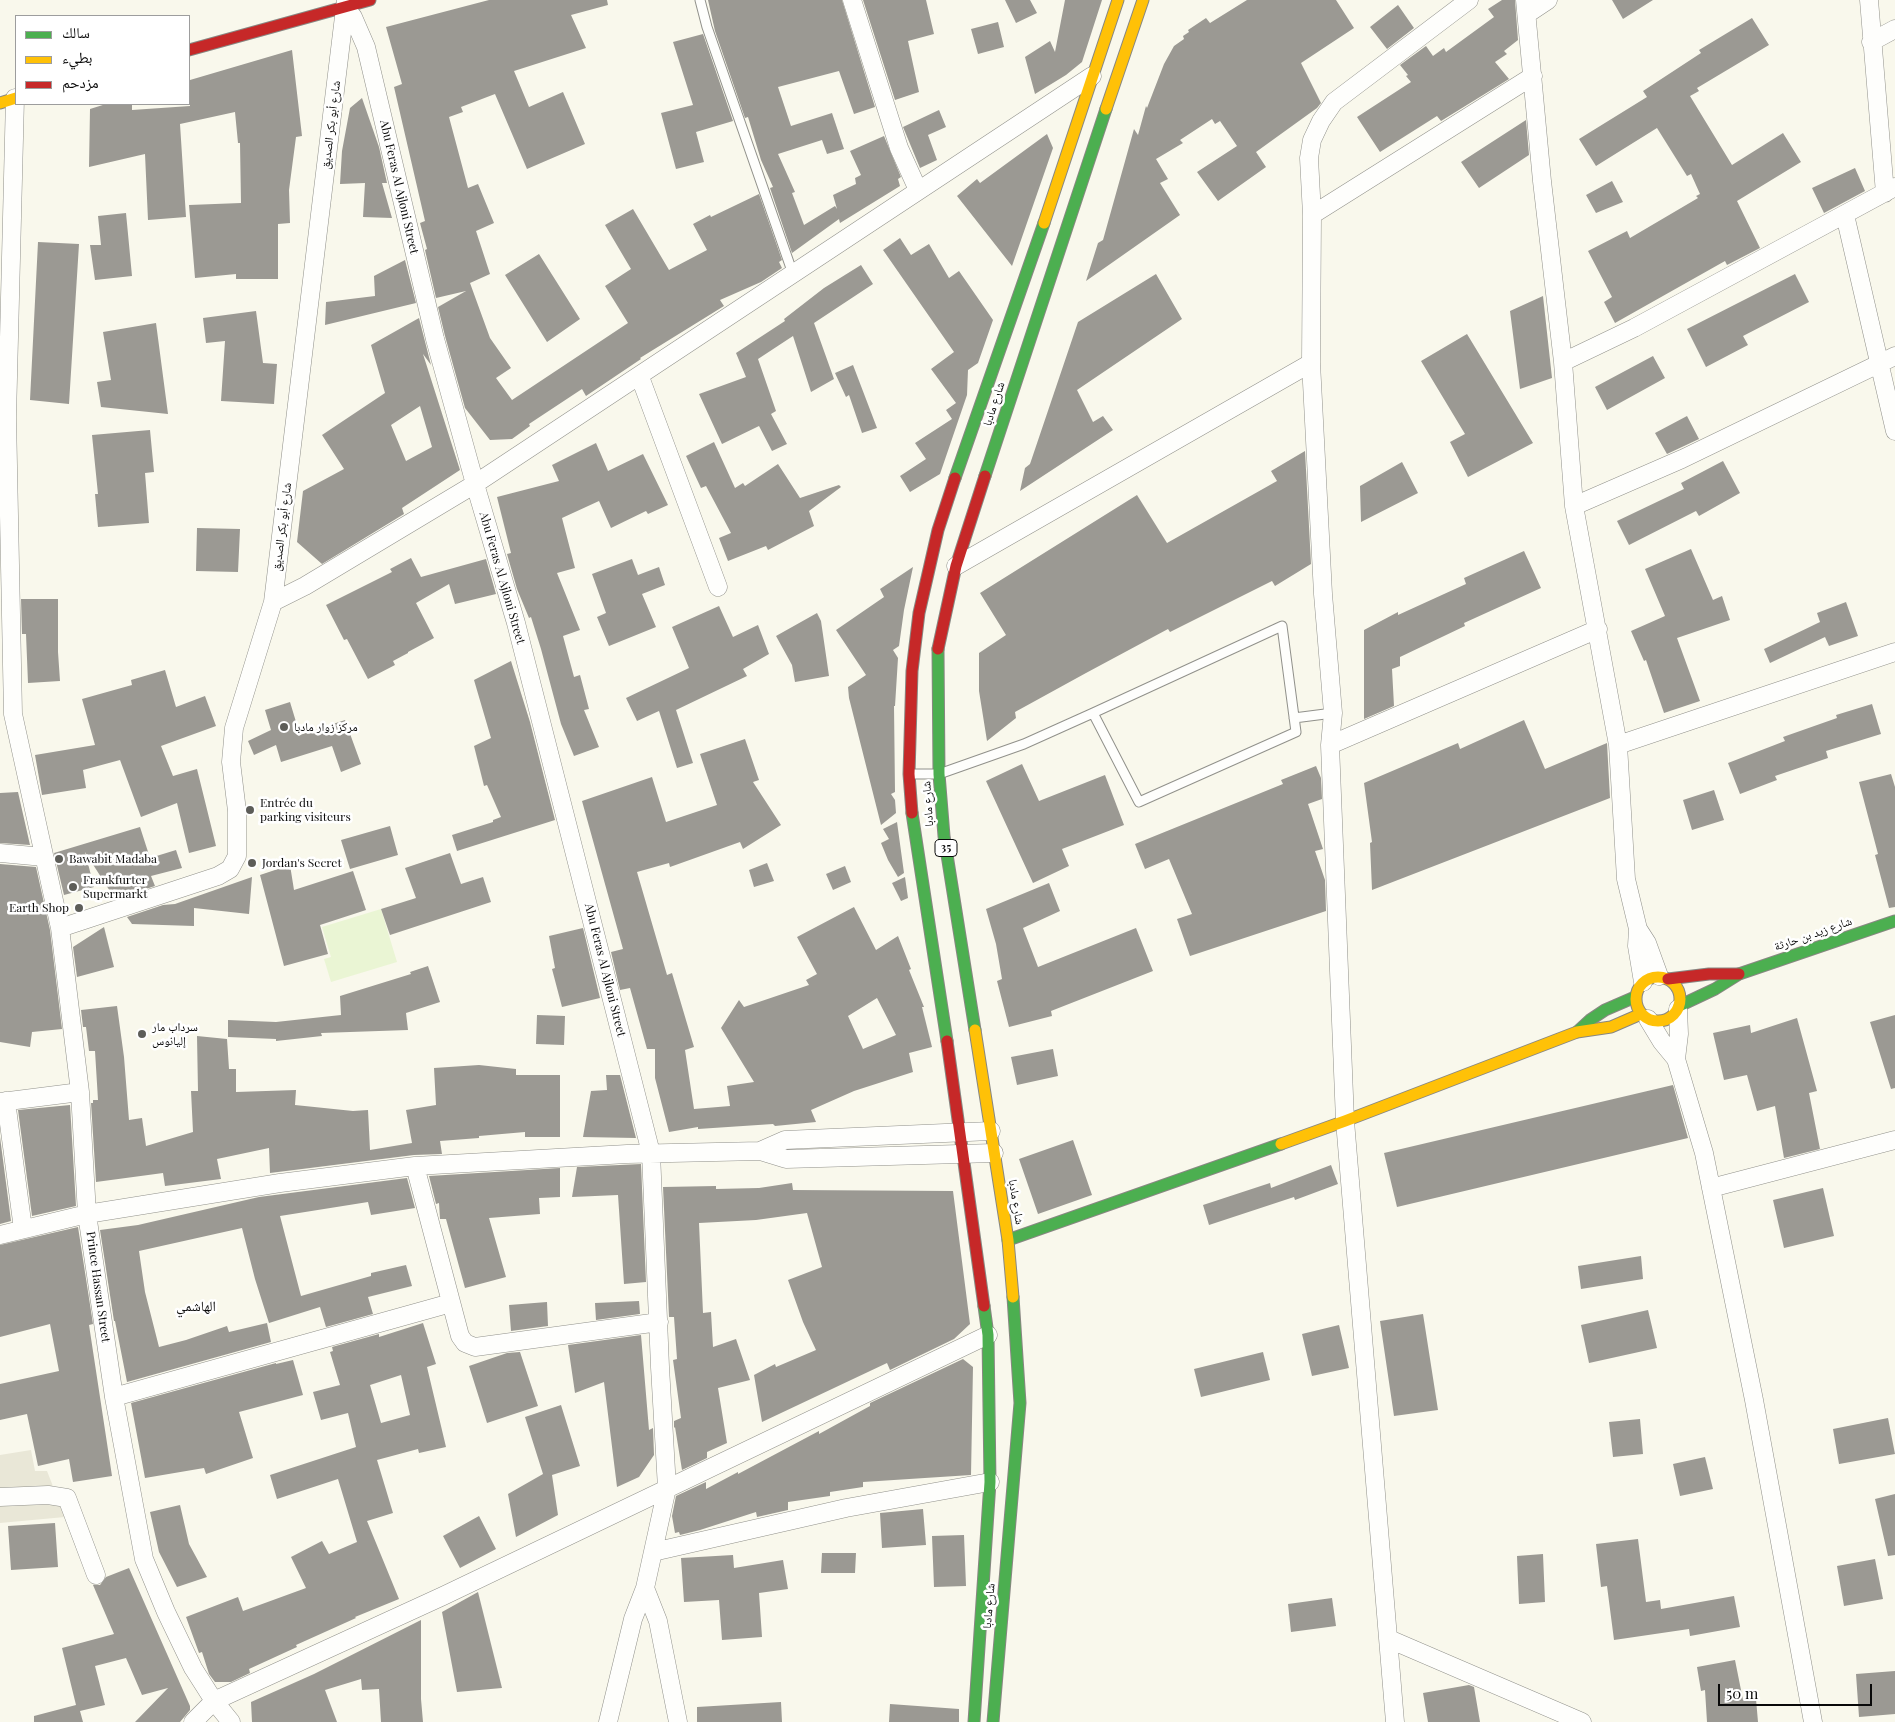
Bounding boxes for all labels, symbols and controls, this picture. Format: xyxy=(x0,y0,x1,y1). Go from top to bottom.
legend xyxy=(15,15,190,105)
text: سالك xyxy=(62,22,90,42)
text: بطيء xyxy=(62,47,92,67)
text: مزدحم xyxy=(62,72,99,92)
street label: شارع أبو بكر الصديق xyxy=(318,80,344,170)
street label: Abu Feras Al Ajloni Street xyxy=(377,119,421,255)
street label: شارع مادبا xyxy=(980,380,1008,428)
street label: شارع أبو بكر الصديق xyxy=(269,482,295,572)
street label: Abu Feras Al Ajloni Street xyxy=(476,510,528,646)
place label: مركز زوار مادبا xyxy=(294,720,358,734)
marker: مركز زوار مادبا xyxy=(278,721,290,733)
street label: شارع مادبا xyxy=(919,781,937,827)
place label: Entrée du parking visiteurs xyxy=(260,796,351,824)
marker: Entrée du parking visiteurs xyxy=(244,804,256,816)
road number: 35 xyxy=(935,840,957,856)
place label: Bawabit Madaba xyxy=(69,852,157,866)
marker: Bawabit Madaba xyxy=(53,853,65,865)
place label: Jordan's Secret xyxy=(262,856,342,870)
marker: Jordan's Secret xyxy=(246,857,258,869)
place label: Frankfurter Supermarkt xyxy=(83,873,147,901)
marker: Frankfurter Supermarkt xyxy=(67,881,79,893)
place label: Earth Shop xyxy=(9,901,69,915)
marker: Earth Shop xyxy=(73,902,85,914)
street label: Abu Feras Al Ajloni Street xyxy=(581,902,629,1038)
street label: شارع زيد بن حارثة xyxy=(1772,914,1854,954)
place label: سرداب مار إليانوس xyxy=(152,1020,198,1048)
marker: سرداب مار إليانوس xyxy=(136,1028,148,1040)
street label: شارع مادبا xyxy=(1005,1178,1027,1226)
street label: Prince Hassan Street xyxy=(83,1231,113,1343)
district label: الهاشمي xyxy=(176,1299,216,1315)
street label: شارع مادبا xyxy=(980,1583,998,1629)
scale bar xyxy=(1720,1674,1874,1706)
text: 50 m xyxy=(1726,1683,1758,1703)

